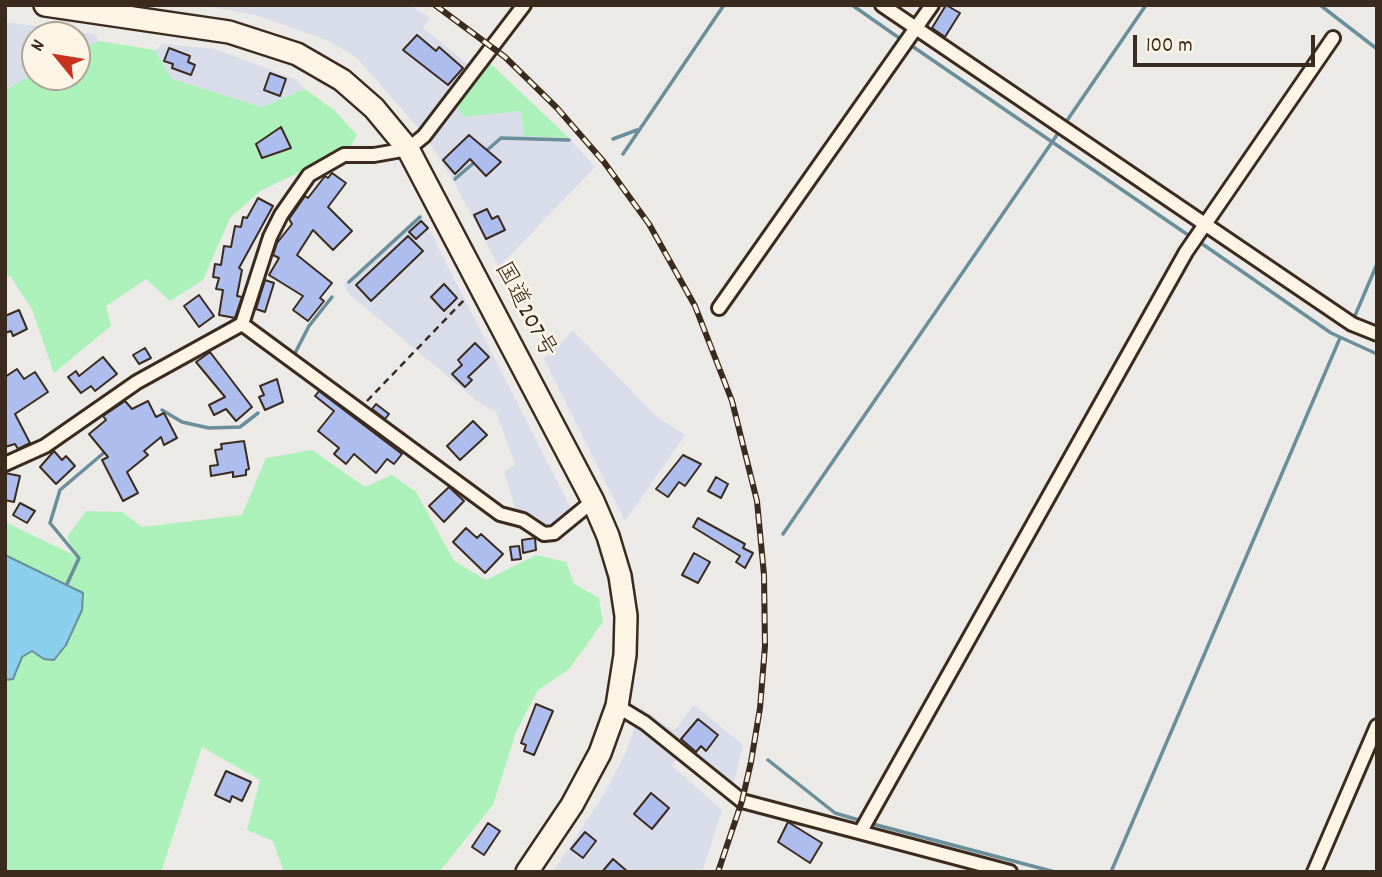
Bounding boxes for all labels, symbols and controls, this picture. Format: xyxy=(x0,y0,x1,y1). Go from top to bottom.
north arrow xyxy=(21,21,91,91)
scale bar xyxy=(1137,21,1319,65)
text: 100 m xyxy=(1146,32,1193,62)
text: N xyxy=(25,35,53,57)
street label: 国道207号 xyxy=(486,258,560,364)

